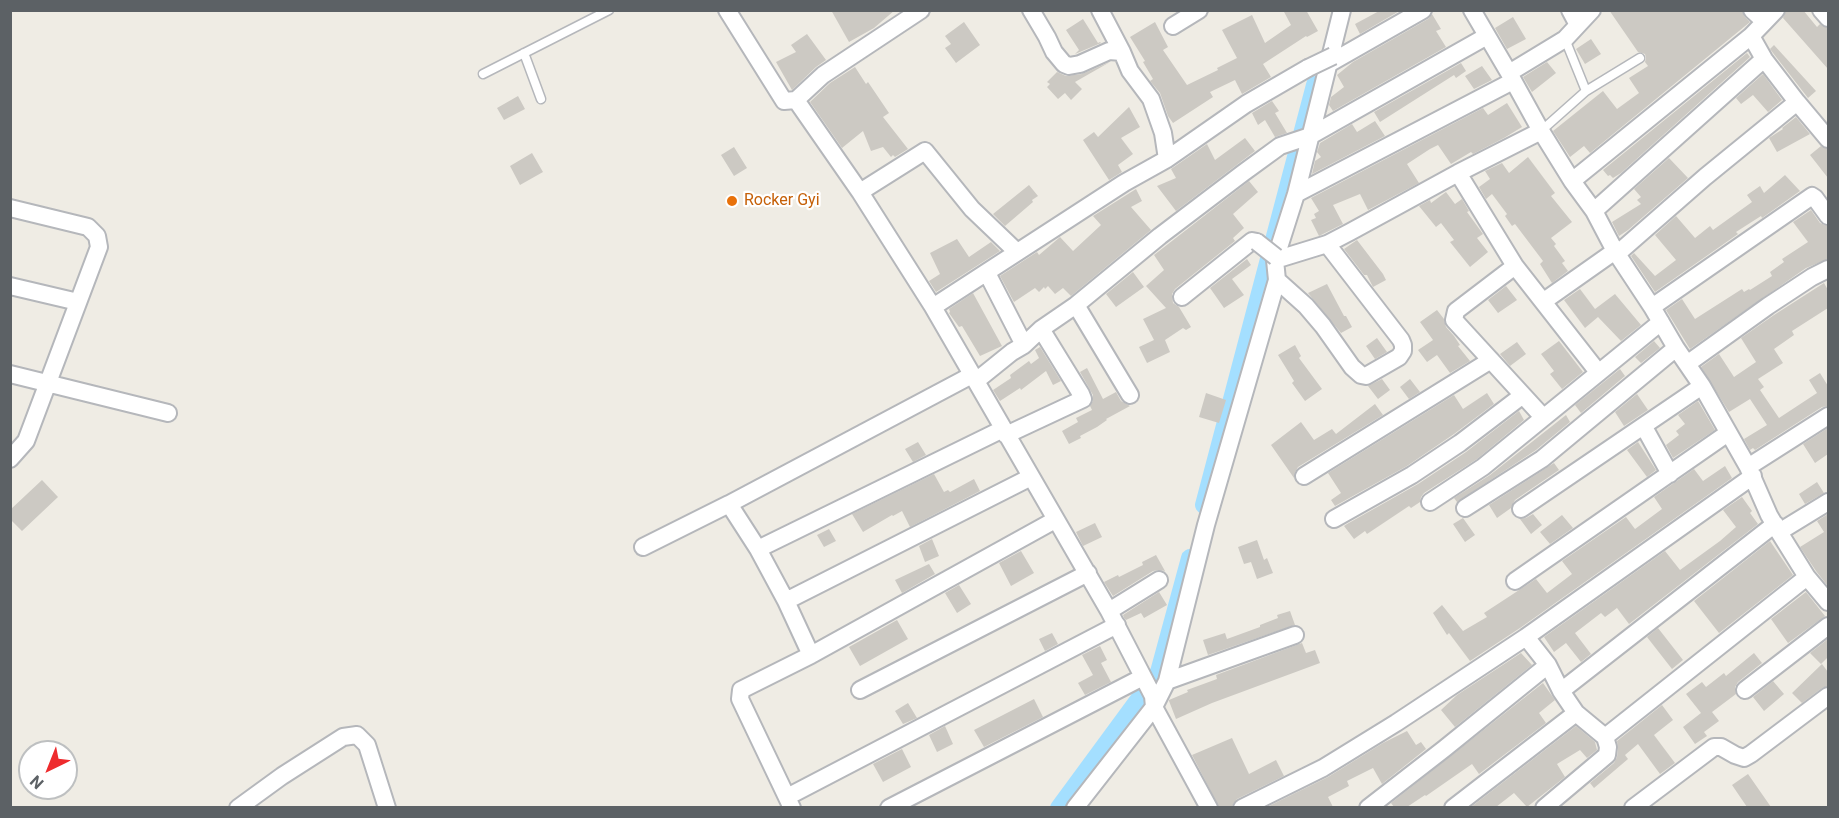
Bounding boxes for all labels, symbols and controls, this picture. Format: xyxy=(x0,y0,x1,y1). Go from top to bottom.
place label: Rocker Gyi xyxy=(744,191,820,211)
marker: Rocker Gyi xyxy=(725,194,739,208)
north arrow xyxy=(18,740,78,800)
text: N xyxy=(26,771,47,793)

